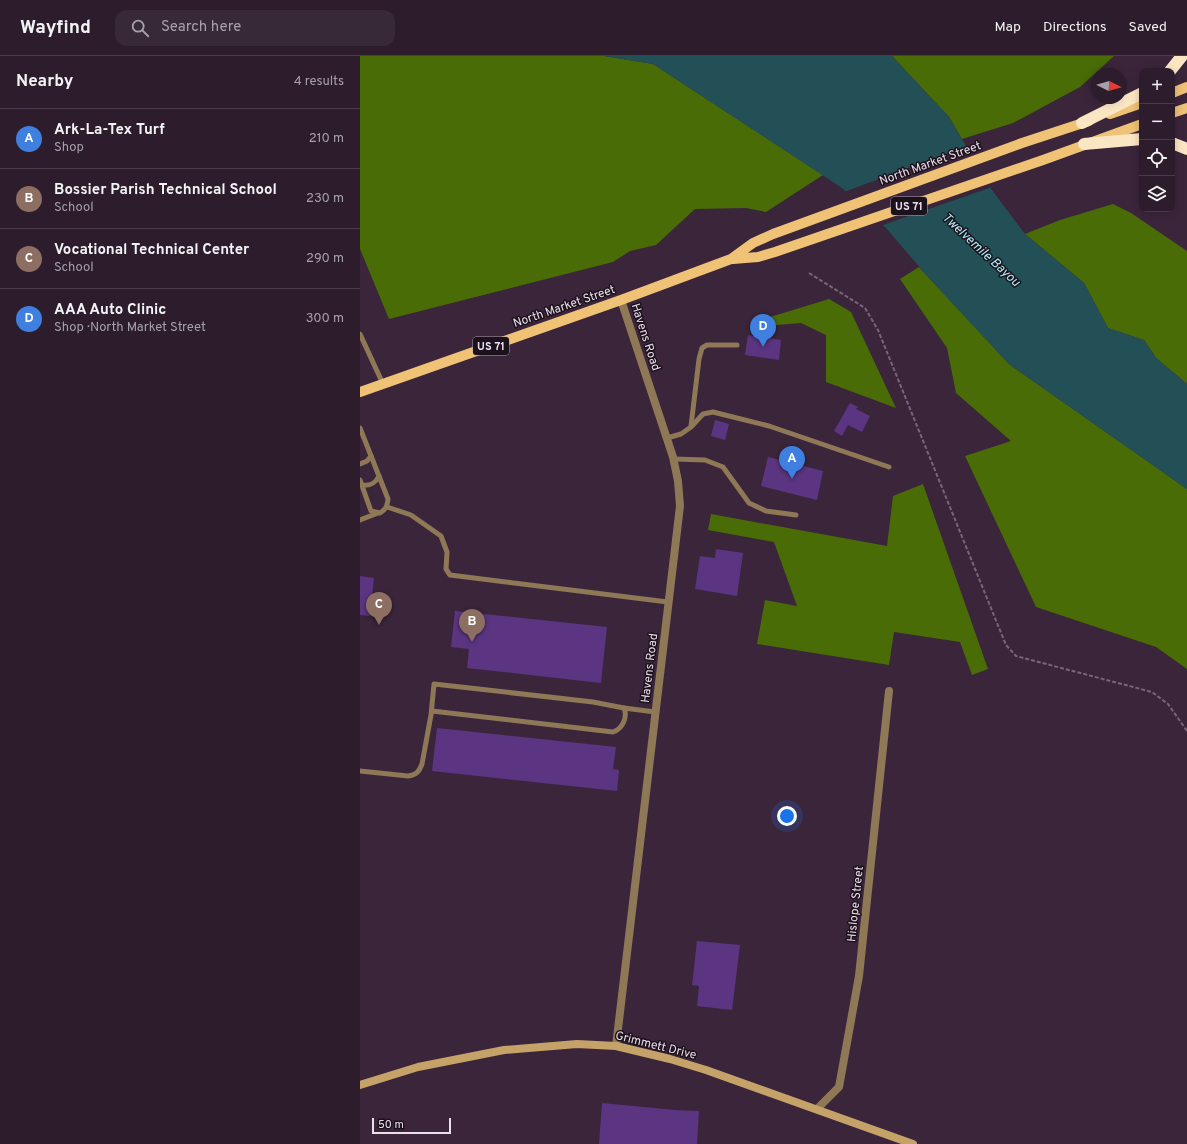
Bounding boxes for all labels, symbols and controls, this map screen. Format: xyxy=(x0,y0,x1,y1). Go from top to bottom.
search box xyxy=(115,10,395,46)
text: Wayfind xyxy=(20,16,91,40)
icon: search xyxy=(129,17,151,39)
text: Search here xyxy=(161,18,241,37)
text: Map xyxy=(995,19,1021,36)
text: Directions xyxy=(1043,19,1107,36)
text: Saved xyxy=(1129,19,1167,36)
north arrow xyxy=(1091,68,1127,104)
map controls xyxy=(1139,68,1175,212)
button: + xyxy=(1139,68,1175,104)
text: Nearby xyxy=(16,71,73,93)
text: 4 results xyxy=(294,74,344,90)
button: − xyxy=(1139,104,1175,140)
text: Ark-La-Tex Turf xyxy=(54,121,165,140)
text: A xyxy=(24,131,34,147)
text: 210 m xyxy=(309,131,344,147)
street label: North Market Street xyxy=(877,138,983,190)
text: Shop xyxy=(54,140,84,156)
button: locate xyxy=(1139,140,1175,176)
button: layers xyxy=(1139,176,1175,212)
text: Bossier Parish Technical School xyxy=(54,181,277,200)
text: B xyxy=(25,191,33,207)
text: 230 m xyxy=(306,191,344,207)
road number: US 71 xyxy=(891,197,927,215)
text: School xyxy=(54,200,94,216)
water label: Twelvemile Bayou xyxy=(938,210,1024,291)
text: Vocational Technical Center xyxy=(54,241,249,260)
text: C xyxy=(25,251,33,267)
text: 290 m xyxy=(306,251,344,267)
text: School xyxy=(54,260,94,276)
street label: North Market Street xyxy=(511,282,618,332)
text: AAA Auto Clinic xyxy=(54,301,166,320)
street label: Havens Road xyxy=(627,302,663,373)
text: D xyxy=(24,311,34,327)
text: 300 m xyxy=(306,311,344,327)
pin: D xyxy=(750,314,776,347)
text: Shop · North Market Street xyxy=(54,320,206,336)
road number: US 71 xyxy=(473,337,509,355)
pin: A xyxy=(779,446,805,479)
pin: C xyxy=(366,592,392,625)
pin: B xyxy=(459,609,485,642)
street label: Havens Road xyxy=(638,632,662,704)
your location xyxy=(777,806,797,826)
street label: Hislope Street xyxy=(844,865,868,943)
street label: Grimmett Drive xyxy=(614,1028,698,1064)
scale bar xyxy=(372,1116,451,1135)
text: 50 m xyxy=(378,1118,404,1132)

